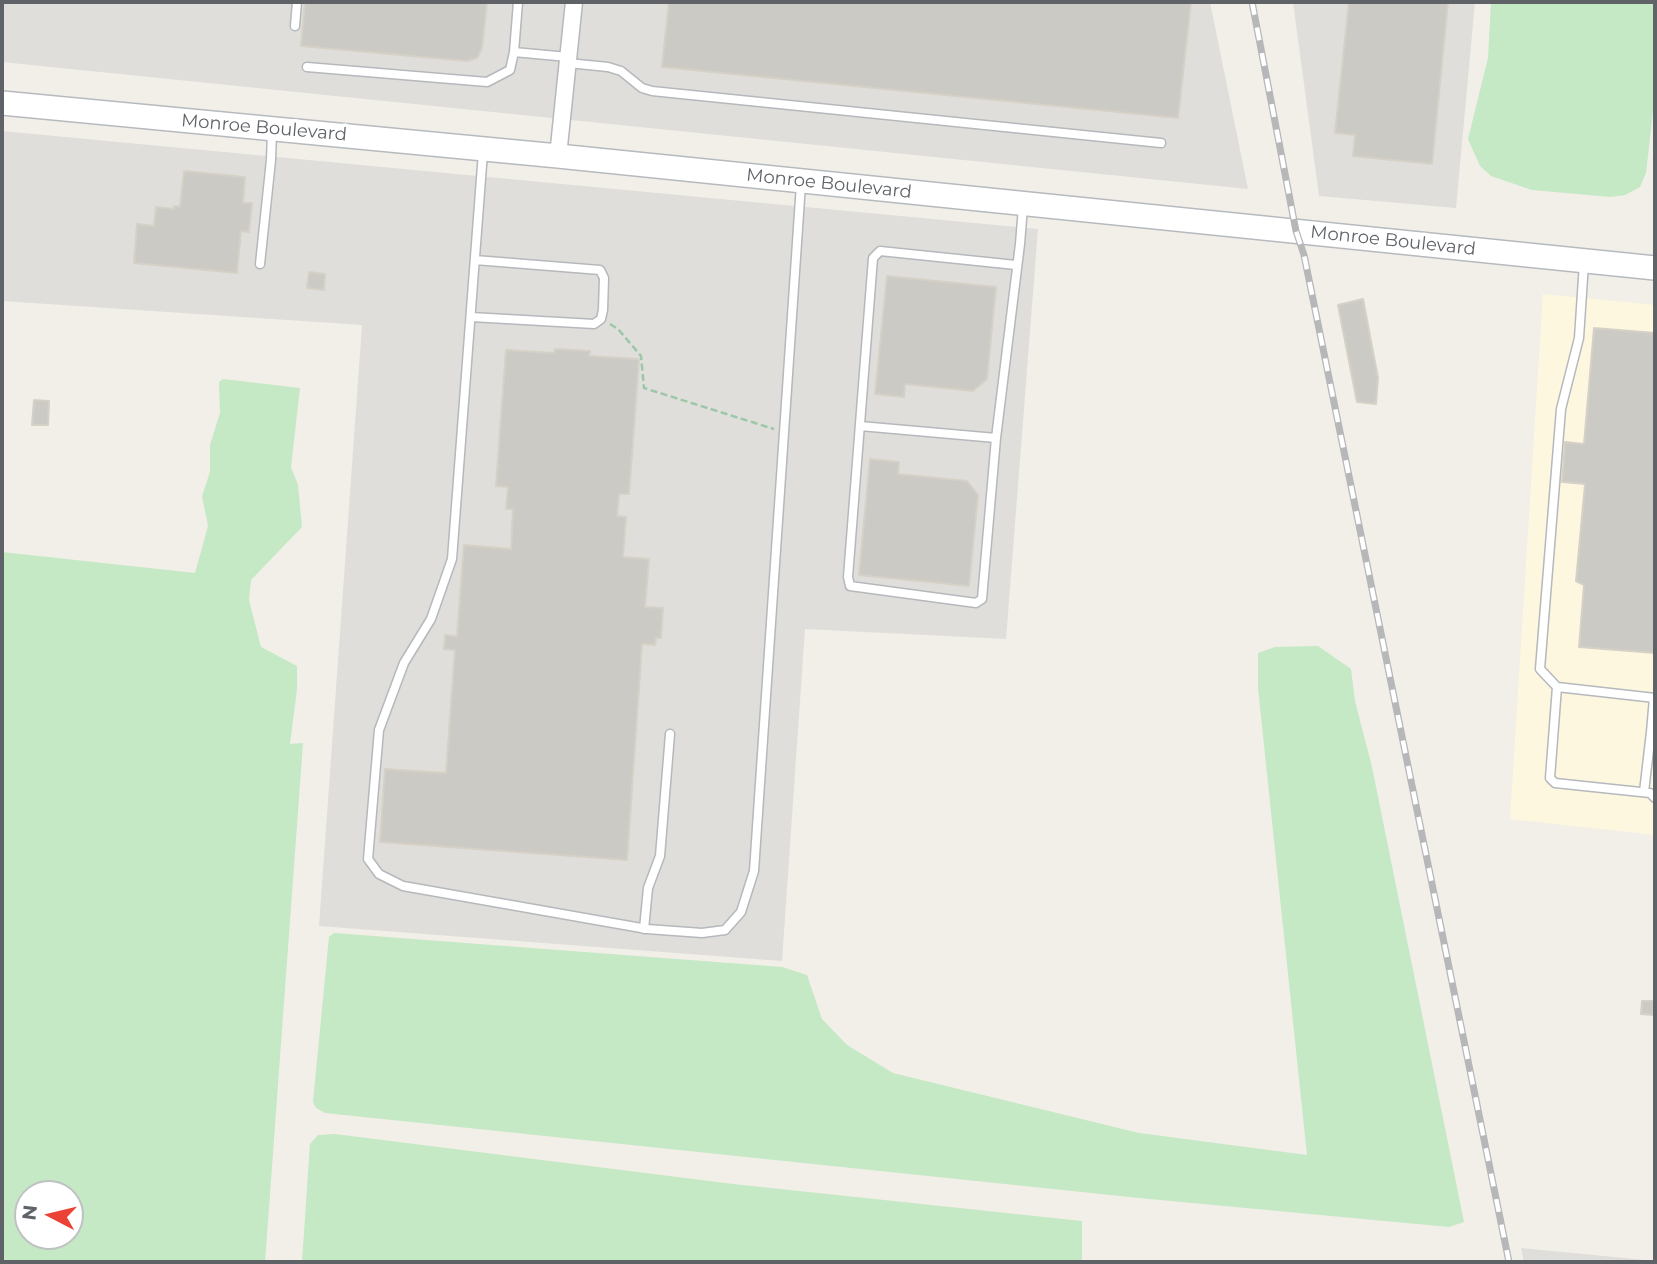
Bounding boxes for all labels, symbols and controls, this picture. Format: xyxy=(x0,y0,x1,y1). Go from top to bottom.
street label: Monroe Boulevard xyxy=(180,110,348,146)
street label: Monroe Boulevard xyxy=(745,165,913,203)
street label: Monroe Boulevard xyxy=(1309,222,1477,260)
north arrow xyxy=(14,1180,84,1250)
text: N xyxy=(17,1204,42,1222)

